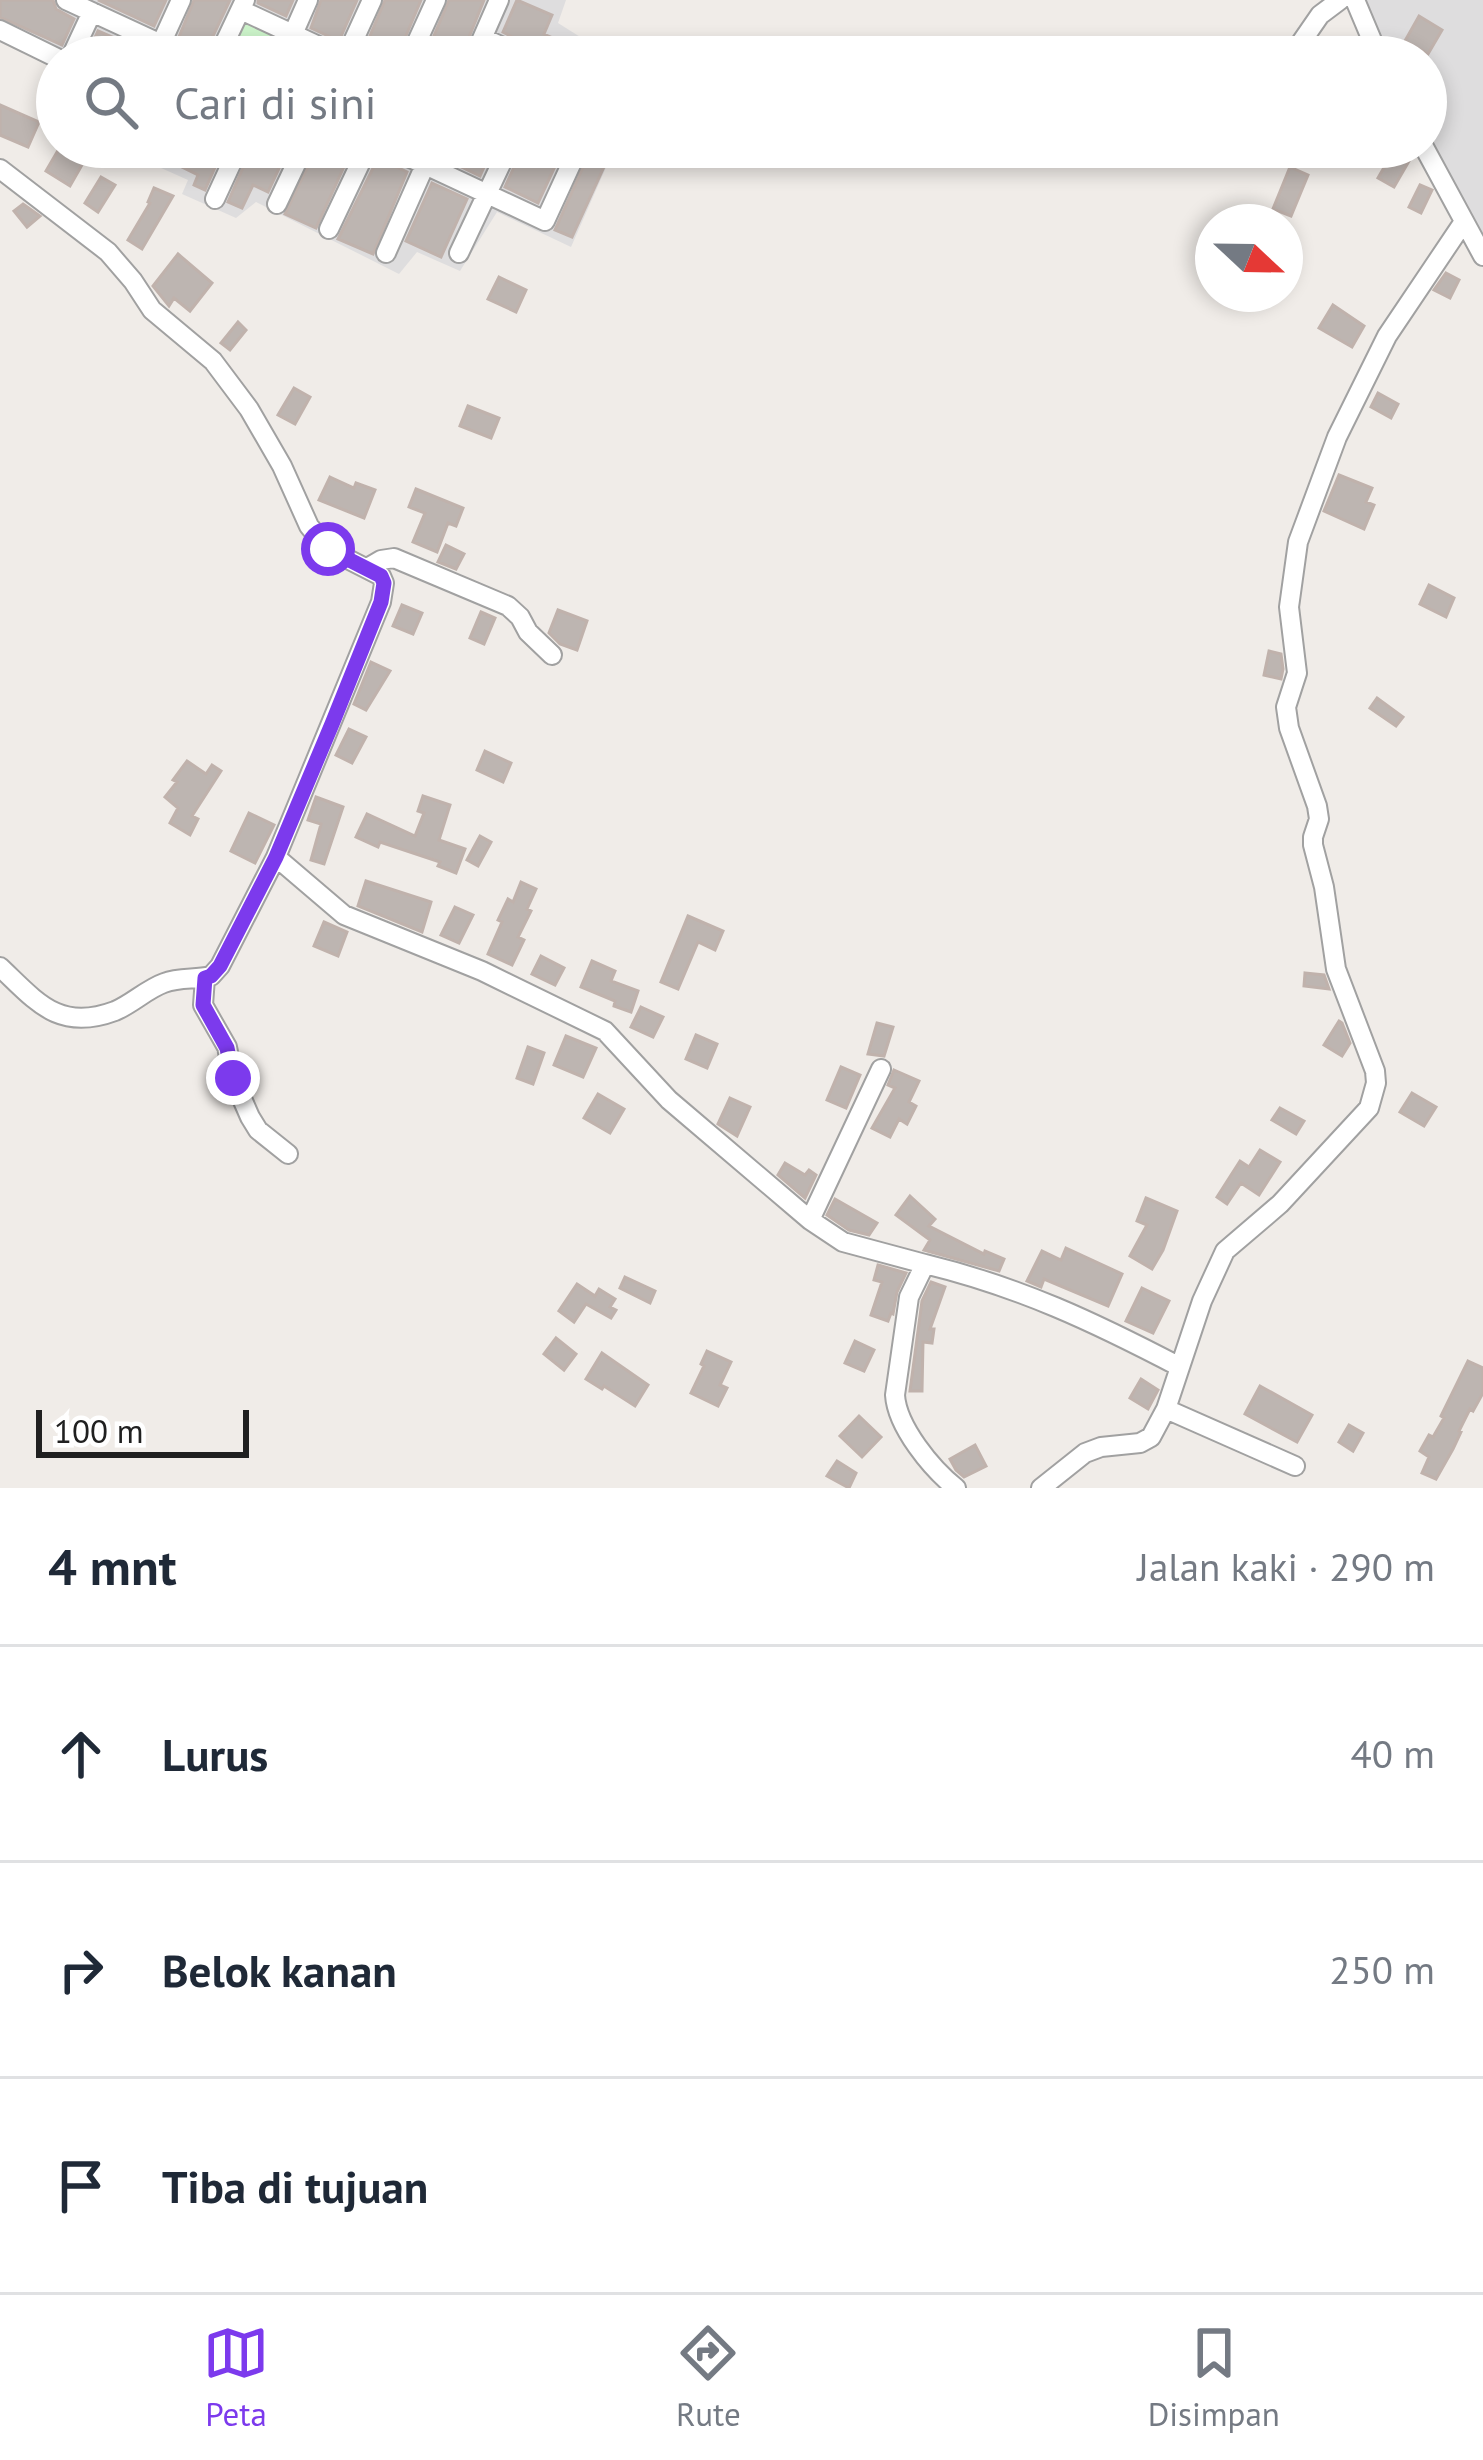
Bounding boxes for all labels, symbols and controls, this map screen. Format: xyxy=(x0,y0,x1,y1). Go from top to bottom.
search box xyxy=(36,36,1447,168)
icon: search xyxy=(78,69,144,135)
text: Cari di sini xyxy=(174,73,377,131)
north arrow xyxy=(1195,204,1303,312)
route start xyxy=(301,522,355,576)
route end xyxy=(206,1051,260,1105)
scale bar xyxy=(36,1404,249,1457)
text: 100 m xyxy=(54,1409,144,1452)
text: 4 mnt xyxy=(48,1533,176,1599)
text: Jalan kaki · 290 m xyxy=(1138,1541,1435,1592)
icon: ahead xyxy=(48,1721,114,1787)
text: Lurus xyxy=(162,1725,268,1783)
text: 40 m xyxy=(1350,1728,1435,1779)
icon: right xyxy=(48,1937,114,2003)
text: Belok kanan xyxy=(162,1941,397,1999)
text: 250 m xyxy=(1329,1944,1435,1995)
icon: arrive xyxy=(48,2153,114,2219)
text: Tiba di tujuan xyxy=(162,2157,428,2215)
tab: Peta xyxy=(203,2320,269,2435)
tab: Rute xyxy=(675,2320,741,2435)
tab: Disimpan xyxy=(1148,2320,1280,2435)

